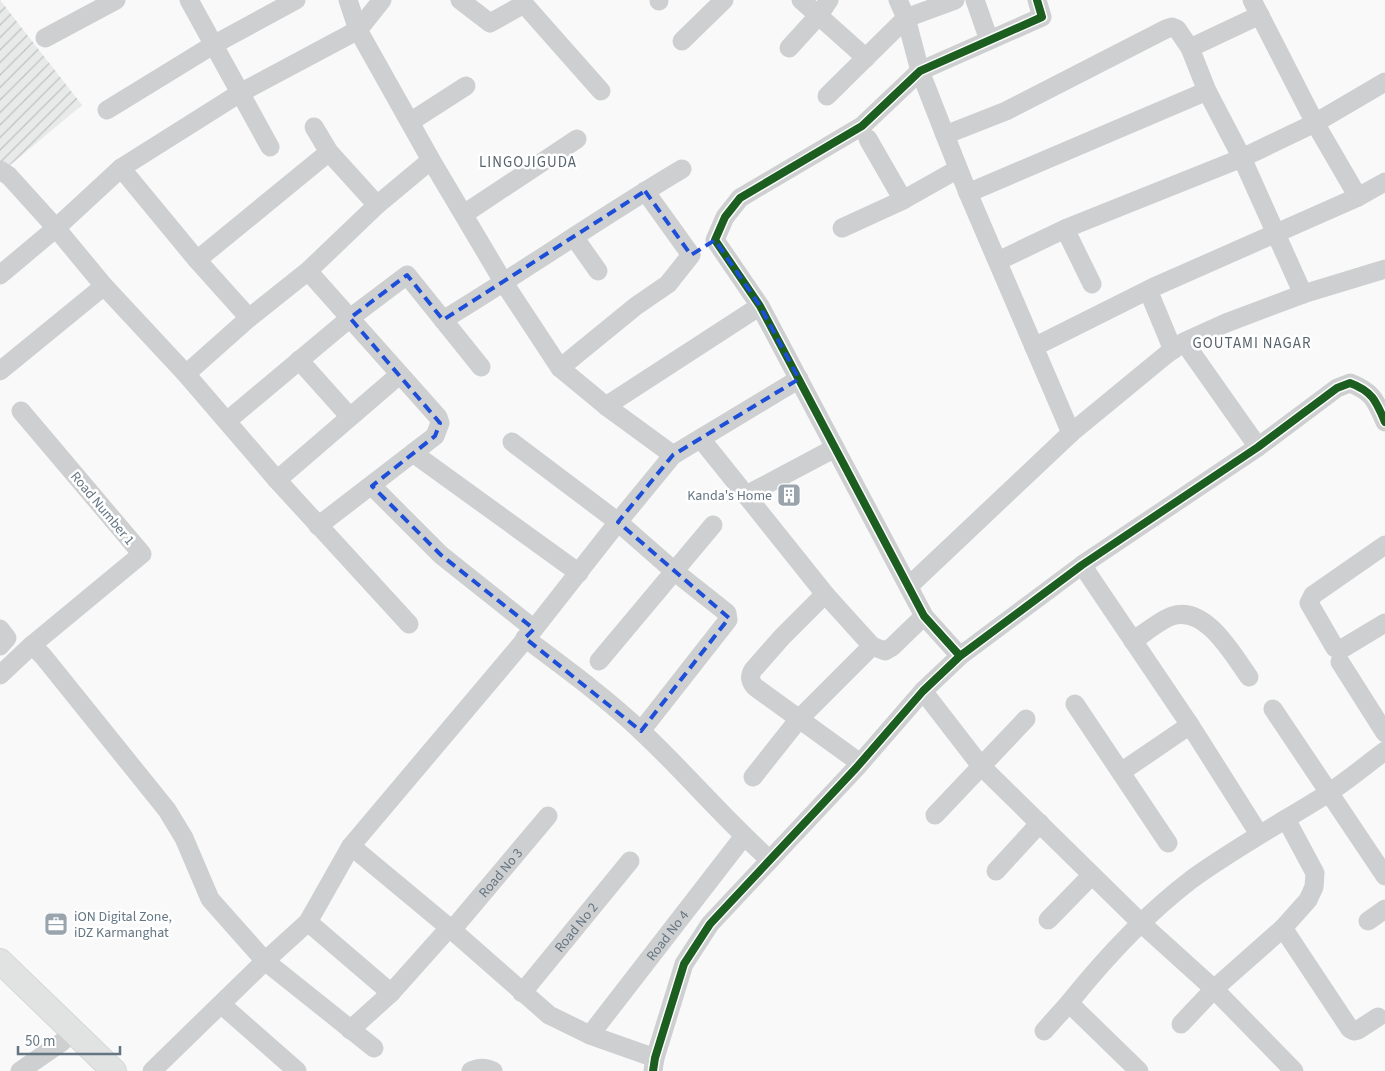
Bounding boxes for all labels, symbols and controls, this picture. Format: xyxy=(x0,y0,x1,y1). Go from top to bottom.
district label: LINGOJIGUDA xyxy=(479,152,577,173)
district label: GOUTAMI NAGAR xyxy=(1193,333,1311,354)
street label: Road Number 1 xyxy=(66,468,139,550)
building icon: Kanda's Home xyxy=(776,482,802,508)
place label: Kanda's Home xyxy=(687,486,772,506)
street label: Road No 3 xyxy=(474,844,528,902)
street label: Road No 2 xyxy=(550,899,603,957)
street label: Road No 4 xyxy=(642,906,694,966)
place label: iON Digital Zone, iDZ Karmanghat xyxy=(74,907,172,943)
office icon: iON Digital Zone, iDZ Karmanghat xyxy=(43,911,69,937)
scale bar xyxy=(18,1024,120,1056)
text: 50 m xyxy=(25,1031,55,1052)

